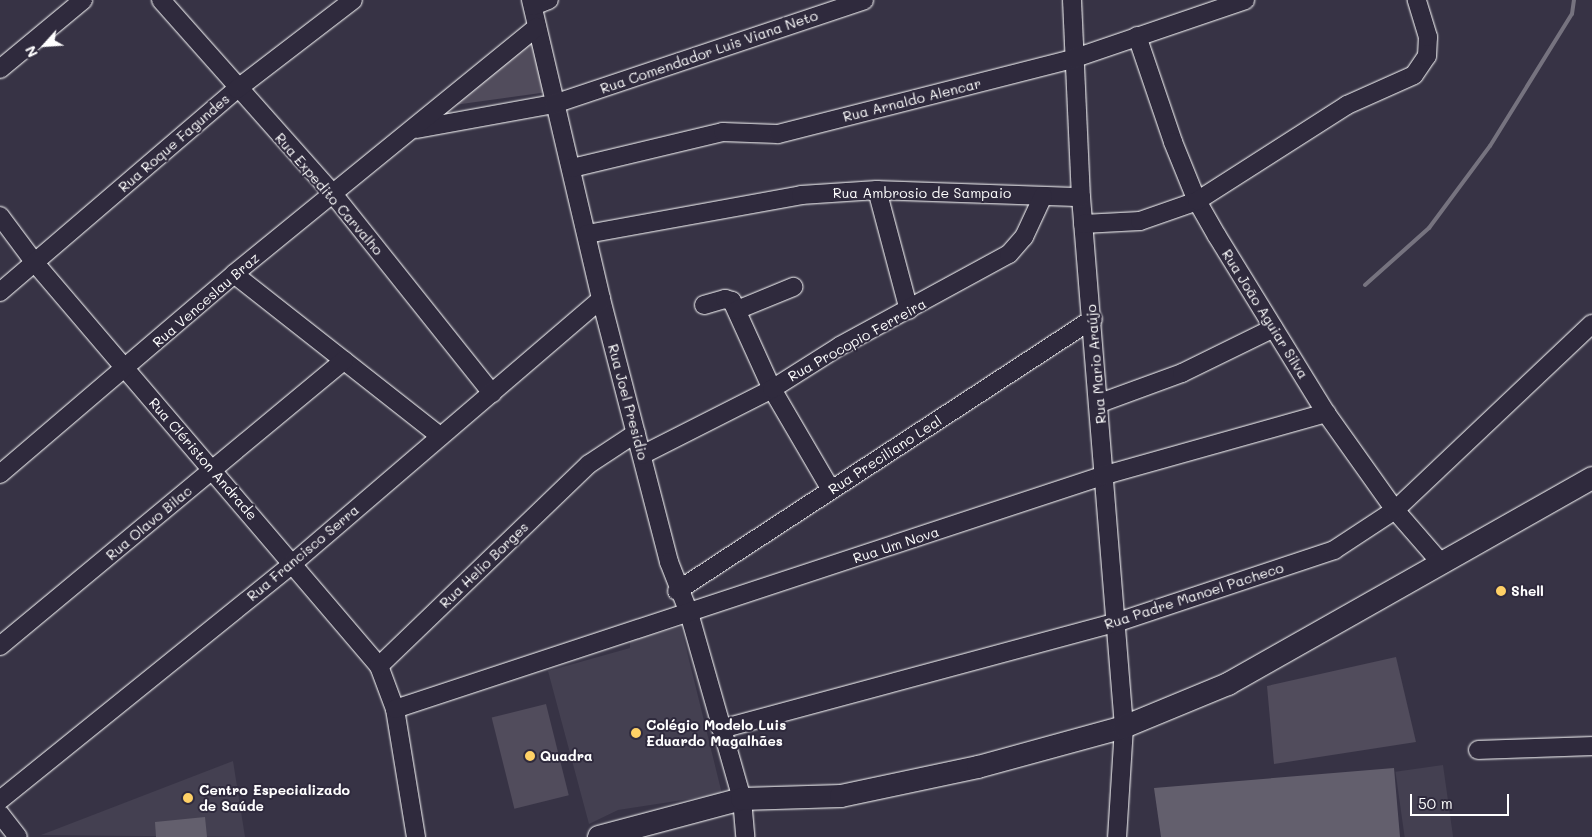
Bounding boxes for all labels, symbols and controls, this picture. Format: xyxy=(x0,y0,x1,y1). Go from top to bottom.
street label: Rua Comendador Luis Viana Neto xyxy=(598,7,820,97)
north arrow xyxy=(20,20,70,70)
text: N xyxy=(20,43,42,61)
street label: Rua Arnaldo Alencar xyxy=(841,75,983,125)
street label: Rua Roque Fagundes xyxy=(115,90,233,196)
street label: Rua Expedito Carvalho xyxy=(271,130,387,258)
street label: Rua Ambrosio de Sampaio xyxy=(833,185,1011,201)
street label: Rua João Aguiar Silva xyxy=(1218,246,1312,382)
street label: Rua Venceslau Braz xyxy=(149,249,263,351)
street label: Rua Procopio Ferreira xyxy=(785,295,929,385)
street label: Rua Mario Araújo xyxy=(1082,304,1110,424)
street label: Rua Joel Presidio xyxy=(604,342,652,462)
street label: Rua Clériston Andrade xyxy=(145,394,261,524)
street label: Rua Preciliano Leal xyxy=(825,412,945,498)
street label: Rua Olavo Bilac xyxy=(103,482,195,564)
street label: Rua Francisco Serra xyxy=(244,501,362,605)
street label: Rua Helio Borges xyxy=(436,518,532,612)
street label: Rua Um Nova xyxy=(851,523,941,567)
street label: Rua Padre Manoel Pacheco xyxy=(1102,559,1286,633)
place label: Shell xyxy=(1511,583,1544,599)
marker: Shell xyxy=(1495,585,1507,597)
place label: Colégio Modelo Luis Eduardo Magalhães xyxy=(646,717,786,750)
marker: Colégio Modelo Luis Eduardo Magalhães xyxy=(630,727,642,739)
place label: Quadra xyxy=(540,748,593,764)
marker: Quadra xyxy=(524,750,536,762)
place label: Centro Especializado de Saúde xyxy=(199,782,350,814)
scale bar xyxy=(1412,784,1511,816)
marker: Centro Especializado de Saúde xyxy=(181,791,195,805)
text: 50 m xyxy=(1418,793,1453,813)

